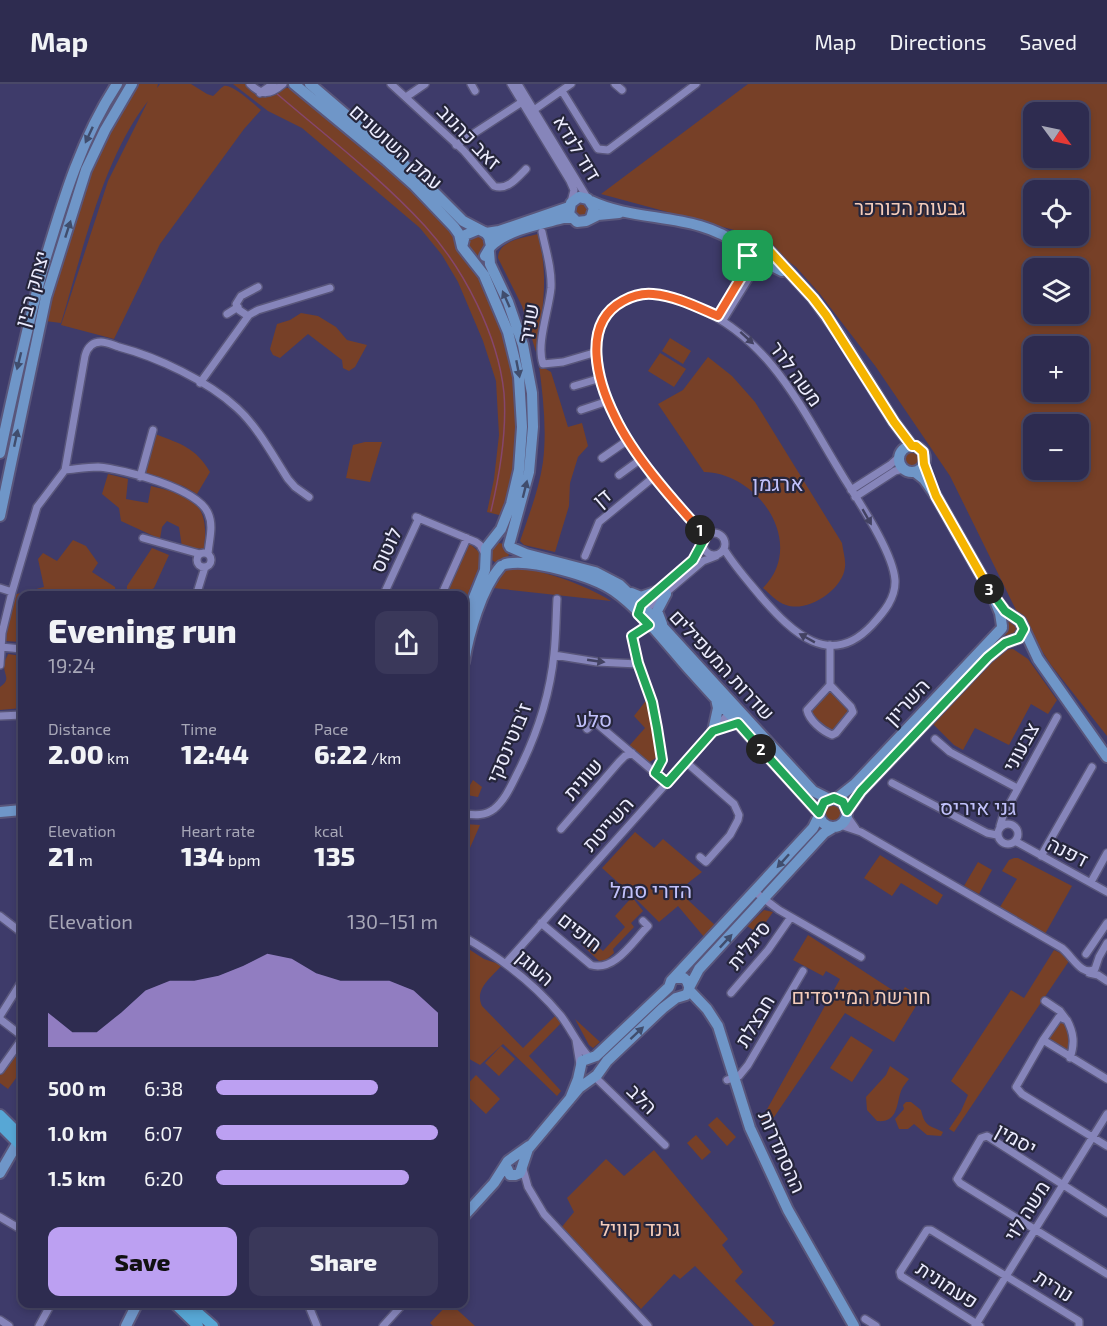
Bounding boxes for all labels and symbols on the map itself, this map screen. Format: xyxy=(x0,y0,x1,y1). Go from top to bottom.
street label: עמק השושנים xyxy=(345,98,448,194)
street label: זאב כהנוב xyxy=(433,99,507,174)
north arrow xyxy=(1023,102,1089,168)
street label: דוד לנדא xyxy=(549,110,607,185)
one-way arrow xyxy=(84,127,93,144)
park label: גבעות הכורכר xyxy=(854,195,966,219)
one-way arrow xyxy=(64,220,73,238)
pin xyxy=(722,230,773,281)
street label: יצחק רבין xyxy=(9,248,53,330)
one-way arrow xyxy=(501,289,511,307)
street label: שניר xyxy=(513,302,543,344)
one-way arrow xyxy=(739,331,754,345)
street label: משה לרר xyxy=(765,336,828,411)
one-way arrow xyxy=(14,352,24,370)
one-way arrow xyxy=(514,360,523,379)
one-way arrow xyxy=(12,428,21,447)
district label: ארגמן xyxy=(752,470,804,495)
one-way arrow xyxy=(521,480,531,498)
street label: דן xyxy=(587,483,615,512)
one-way arrow xyxy=(861,509,872,525)
pin: 1 xyxy=(685,515,715,545)
street label: לוטוס xyxy=(364,523,406,576)
pin: 3 xyxy=(974,574,1004,604)
street label: שדרות המעפילים xyxy=(665,604,780,725)
one-way arrow xyxy=(798,633,815,643)
one-way arrow xyxy=(586,656,605,665)
street label: השריון xyxy=(879,673,934,730)
street label: ז'בוטינסקי xyxy=(481,699,536,786)
district label: סלע xyxy=(576,706,612,731)
street label: צבעוני xyxy=(997,718,1043,775)
pin: 2 xyxy=(746,734,776,764)
street label: שונית xyxy=(558,753,607,804)
street label: השייטת xyxy=(577,791,638,855)
district label: גני איריס xyxy=(940,794,1016,819)
street label: דפנה xyxy=(1044,831,1093,871)
one-way arrow xyxy=(777,853,790,868)
district label: הדרי סמל xyxy=(610,877,692,902)
street label: חופים xyxy=(554,907,607,956)
street label: סיגלית xyxy=(721,915,775,973)
one-way arrow xyxy=(719,933,733,948)
street label: העוגן xyxy=(512,944,560,990)
park label: חורשת המייסדים xyxy=(791,984,931,1008)
street label: חבצלת xyxy=(729,990,779,1051)
one-way arrow xyxy=(629,1026,644,1040)
street label: הלב xyxy=(623,1078,663,1118)
street label: ההסתדרות xyxy=(754,1107,812,1196)
street label: יסמין xyxy=(992,1117,1041,1159)
street label: משה לוי xyxy=(998,1176,1054,1245)
park label: גרנד קוויל xyxy=(600,1216,680,1240)
street label: פעמונית xyxy=(912,1255,983,1313)
street label: נורית xyxy=(1031,1264,1078,1306)

